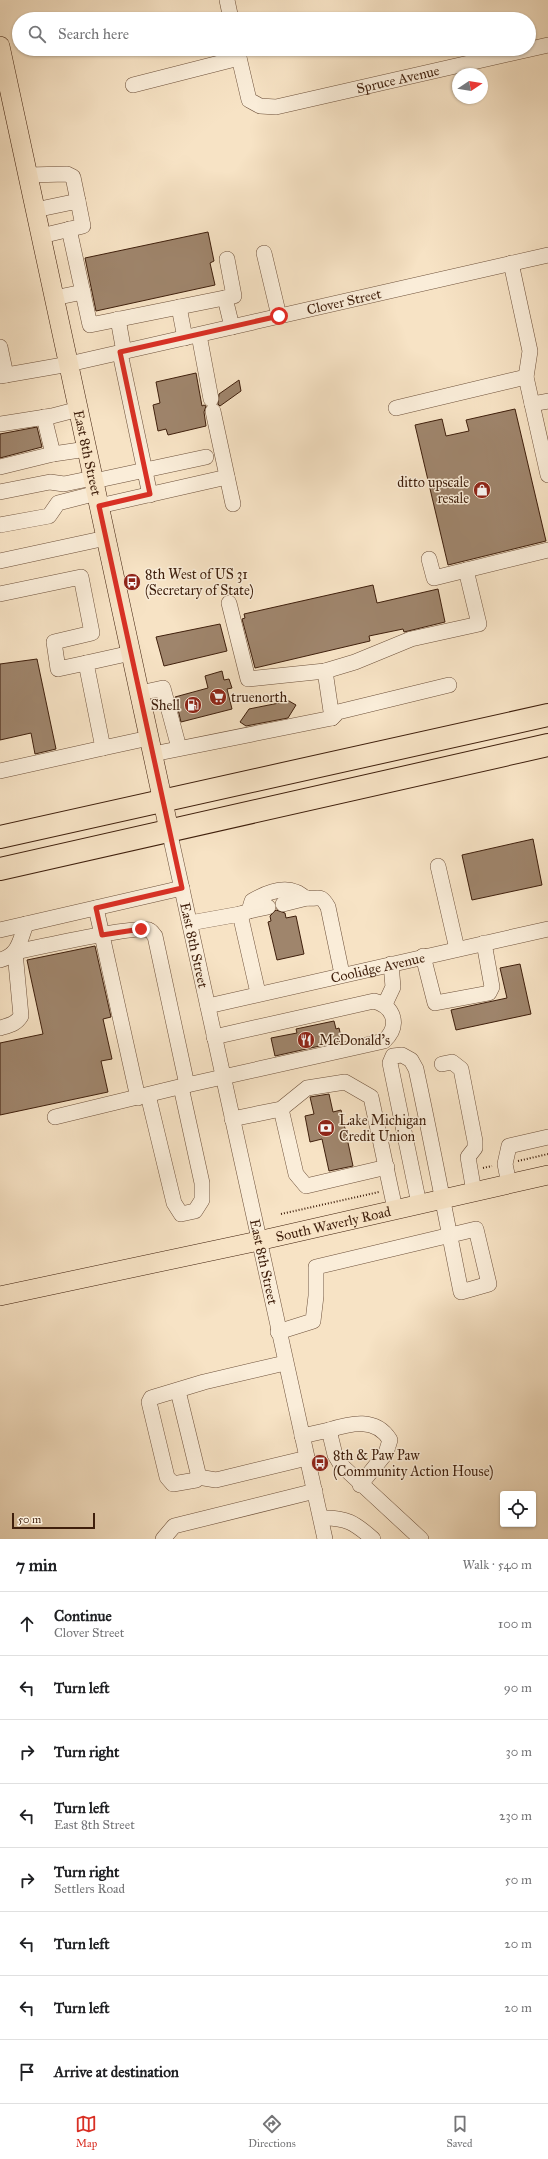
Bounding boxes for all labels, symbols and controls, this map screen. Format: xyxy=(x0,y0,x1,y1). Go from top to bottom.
search box xyxy=(12,12,536,56)
icon: search xyxy=(26,23,48,45)
text: Search here xyxy=(58,25,129,43)
street label: Spruce Avenue xyxy=(355,62,441,97)
north arrow xyxy=(452,68,488,104)
street label: Clover Street xyxy=(305,285,383,319)
route start xyxy=(270,307,288,325)
street label: East 8th Street xyxy=(70,408,105,497)
place label: ditto upscale resale xyxy=(397,474,469,507)
shop icon: ditto upscale resale xyxy=(472,480,492,500)
place label: 8th West of US 31 (Secretary of State) xyxy=(145,566,254,600)
bus stop icon: 8th West of US 31 (Secretary of State) xyxy=(122,572,142,592)
supermarket icon: truenorth xyxy=(208,687,228,707)
place label: truenorth xyxy=(231,689,287,706)
fuel station icon: Shell xyxy=(183,695,203,715)
place label: Shell xyxy=(151,697,180,714)
street label: East 8th Street xyxy=(176,901,212,990)
route end xyxy=(132,920,150,938)
street label: Coolidge Avenue xyxy=(329,949,427,987)
restaurant icon: McDonald's xyxy=(296,1030,316,1050)
place label: McDonald's xyxy=(319,1032,390,1049)
place label: Lake Michigan Credit Union xyxy=(339,1112,427,1145)
bank icon: Lake Michigan Credit Union xyxy=(316,1118,336,1138)
street label: South Waverly Road xyxy=(274,1203,393,1246)
street label: East 8th Street xyxy=(246,1217,281,1306)
place label: 8th & Paw Paw (Community Action House) xyxy=(333,1447,494,1481)
bus stop icon: 8th & Paw Paw (Community Action House) xyxy=(310,1453,330,1473)
map controls xyxy=(500,1491,536,1527)
button: locate xyxy=(500,1491,536,1527)
scale bar xyxy=(12,1511,95,1530)
text: 50 m xyxy=(18,1513,41,1526)
text: 7 min xyxy=(16,1555,57,1576)
text: Walk · 540 m xyxy=(463,1557,532,1573)
text: Continue xyxy=(54,1607,112,1625)
icon: ahead xyxy=(16,1613,38,1635)
text: 100 m xyxy=(498,1616,532,1632)
text: Clover Street xyxy=(54,1625,124,1641)
icon: left xyxy=(16,1677,38,1699)
text: Turn left xyxy=(54,1679,110,1697)
text: 90 m xyxy=(504,1680,532,1696)
icon: right xyxy=(16,1741,38,1763)
text: Turn right xyxy=(54,1743,119,1761)
text: 30 m xyxy=(506,1744,532,1760)
text: Turn left xyxy=(54,1799,110,1817)
icon: left xyxy=(16,1805,38,1827)
text: 230 m xyxy=(499,1808,532,1824)
text: East 8th Street xyxy=(54,1817,135,1833)
text: Turn right xyxy=(54,1863,119,1881)
icon: right xyxy=(16,1869,38,1891)
text: 50 m xyxy=(505,1872,532,1888)
text: Settlers Road xyxy=(54,1881,125,1897)
icon: left xyxy=(16,1933,38,1955)
text: Turn left xyxy=(54,1935,110,1953)
text: 20 m xyxy=(504,1936,532,1952)
icon: left xyxy=(16,1997,38,2019)
text: Turn left xyxy=(54,1999,110,2017)
text: 20 m xyxy=(504,2000,532,2016)
icon: arrive xyxy=(16,2061,38,2083)
text: Arrive at destination xyxy=(54,2063,179,2081)
tab: Map xyxy=(75,2113,97,2150)
tab: Directions xyxy=(248,2113,296,2150)
tab: Saved xyxy=(446,2113,473,2150)

